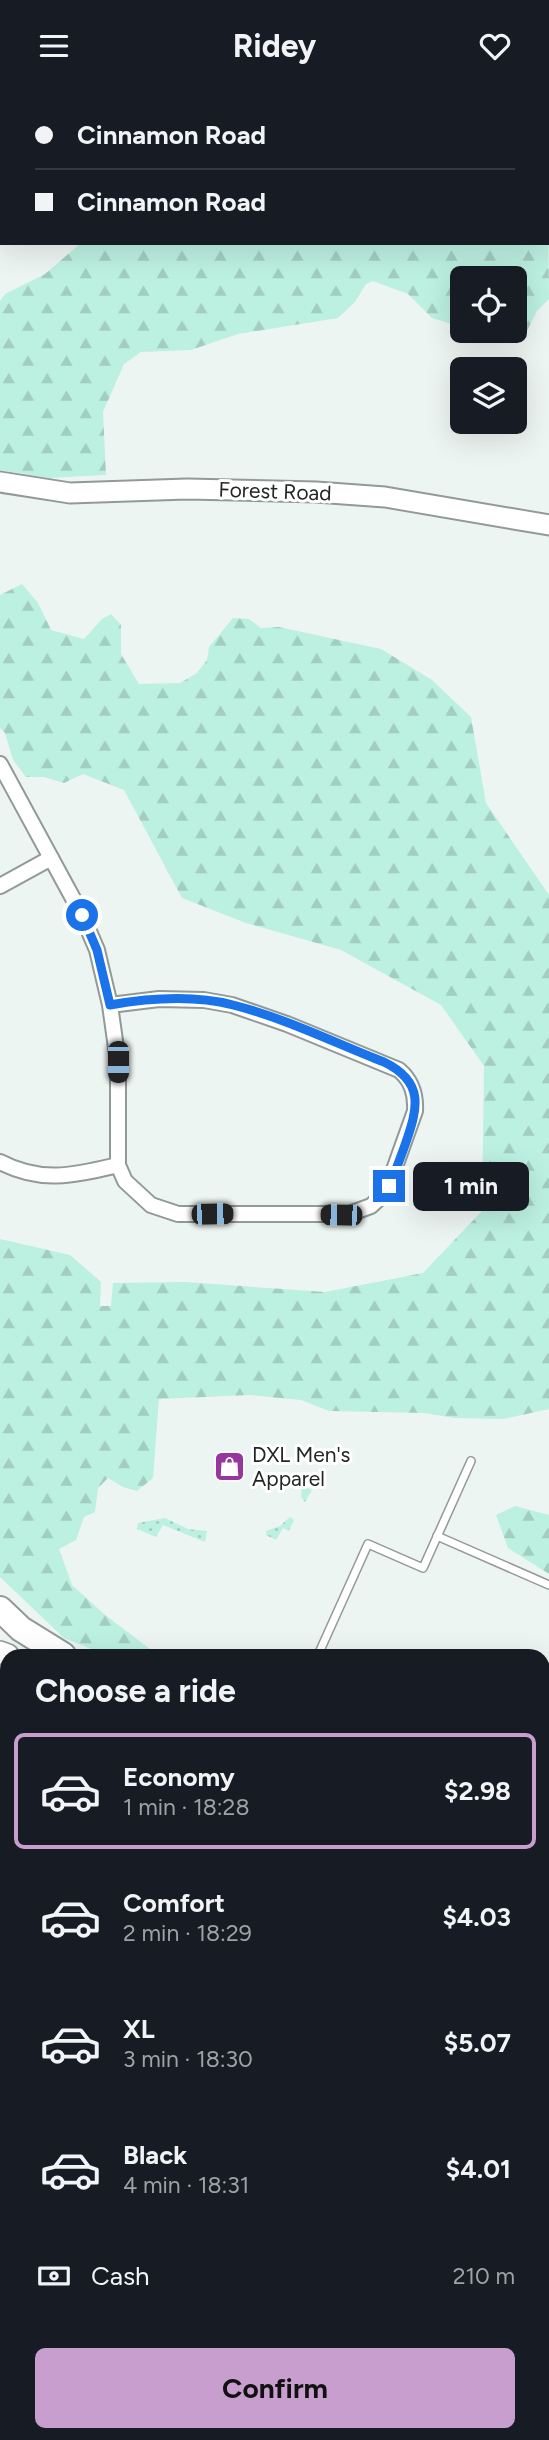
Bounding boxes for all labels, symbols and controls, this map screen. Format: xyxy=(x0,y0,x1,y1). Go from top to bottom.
icon: menu xyxy=(35,27,73,65)
text: Ridey xyxy=(233,27,316,65)
icon: heart xyxy=(476,27,514,65)
text: Cinnamon Road xyxy=(77,119,266,151)
text: Cinnamon Road xyxy=(77,186,266,218)
map controls xyxy=(450,266,527,434)
button: locate xyxy=(450,266,527,343)
button: layers xyxy=(450,357,527,434)
street label: Forest Road xyxy=(218,477,332,505)
route start xyxy=(66,899,98,931)
car xyxy=(108,1041,129,1083)
callout: 1 min xyxy=(414,1161,529,1211)
route end xyxy=(373,1170,405,1202)
text: 1 min xyxy=(444,1172,498,1200)
car xyxy=(191,1203,234,1225)
car xyxy=(320,1204,363,1226)
place label: DXL Men's Apparel xyxy=(252,1442,350,1491)
shop icon: DXL Men's Apparel xyxy=(212,1449,246,1483)
text: Choose a ride xyxy=(35,1672,236,1710)
icon: car xyxy=(39,1760,102,1823)
text: Economy xyxy=(123,1761,235,1793)
text: $2.98 xyxy=(444,1775,511,1807)
text: 1 min · 18:28 xyxy=(123,1793,250,1821)
icon: car xyxy=(39,1886,102,1949)
text: Comfort xyxy=(123,1887,225,1919)
text: $4.03 xyxy=(442,1901,511,1933)
text: 2 min · 18:29 xyxy=(123,1919,252,1947)
icon: car xyxy=(39,2012,102,2075)
text: XL xyxy=(123,2013,155,2045)
text: $5.07 xyxy=(444,2027,511,2059)
text: 3 min · 18:30 xyxy=(123,2045,253,2073)
icon: car xyxy=(39,2138,102,2201)
text: Black xyxy=(123,2139,187,2171)
text: $4.01 xyxy=(446,2153,511,2185)
text: 4 min · 18:31 xyxy=(123,2171,249,2199)
icon: cash xyxy=(35,2257,73,2295)
text: Cash xyxy=(91,2260,150,2292)
text: 210 m xyxy=(453,2262,515,2290)
button: Confirm xyxy=(35,2348,515,2428)

